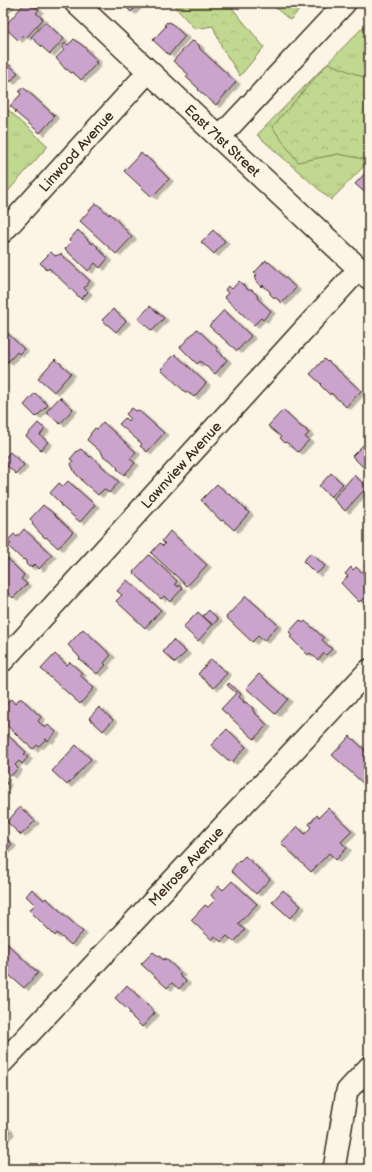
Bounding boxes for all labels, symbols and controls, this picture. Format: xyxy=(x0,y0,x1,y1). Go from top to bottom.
street label: East 71st Street xyxy=(181,101,264,181)
street label: Linwood Avenue xyxy=(36,108,118,196)
street label: Lawnview Avenue xyxy=(138,418,225,512)
street label: Melrose Avenue xyxy=(145,823,227,910)

